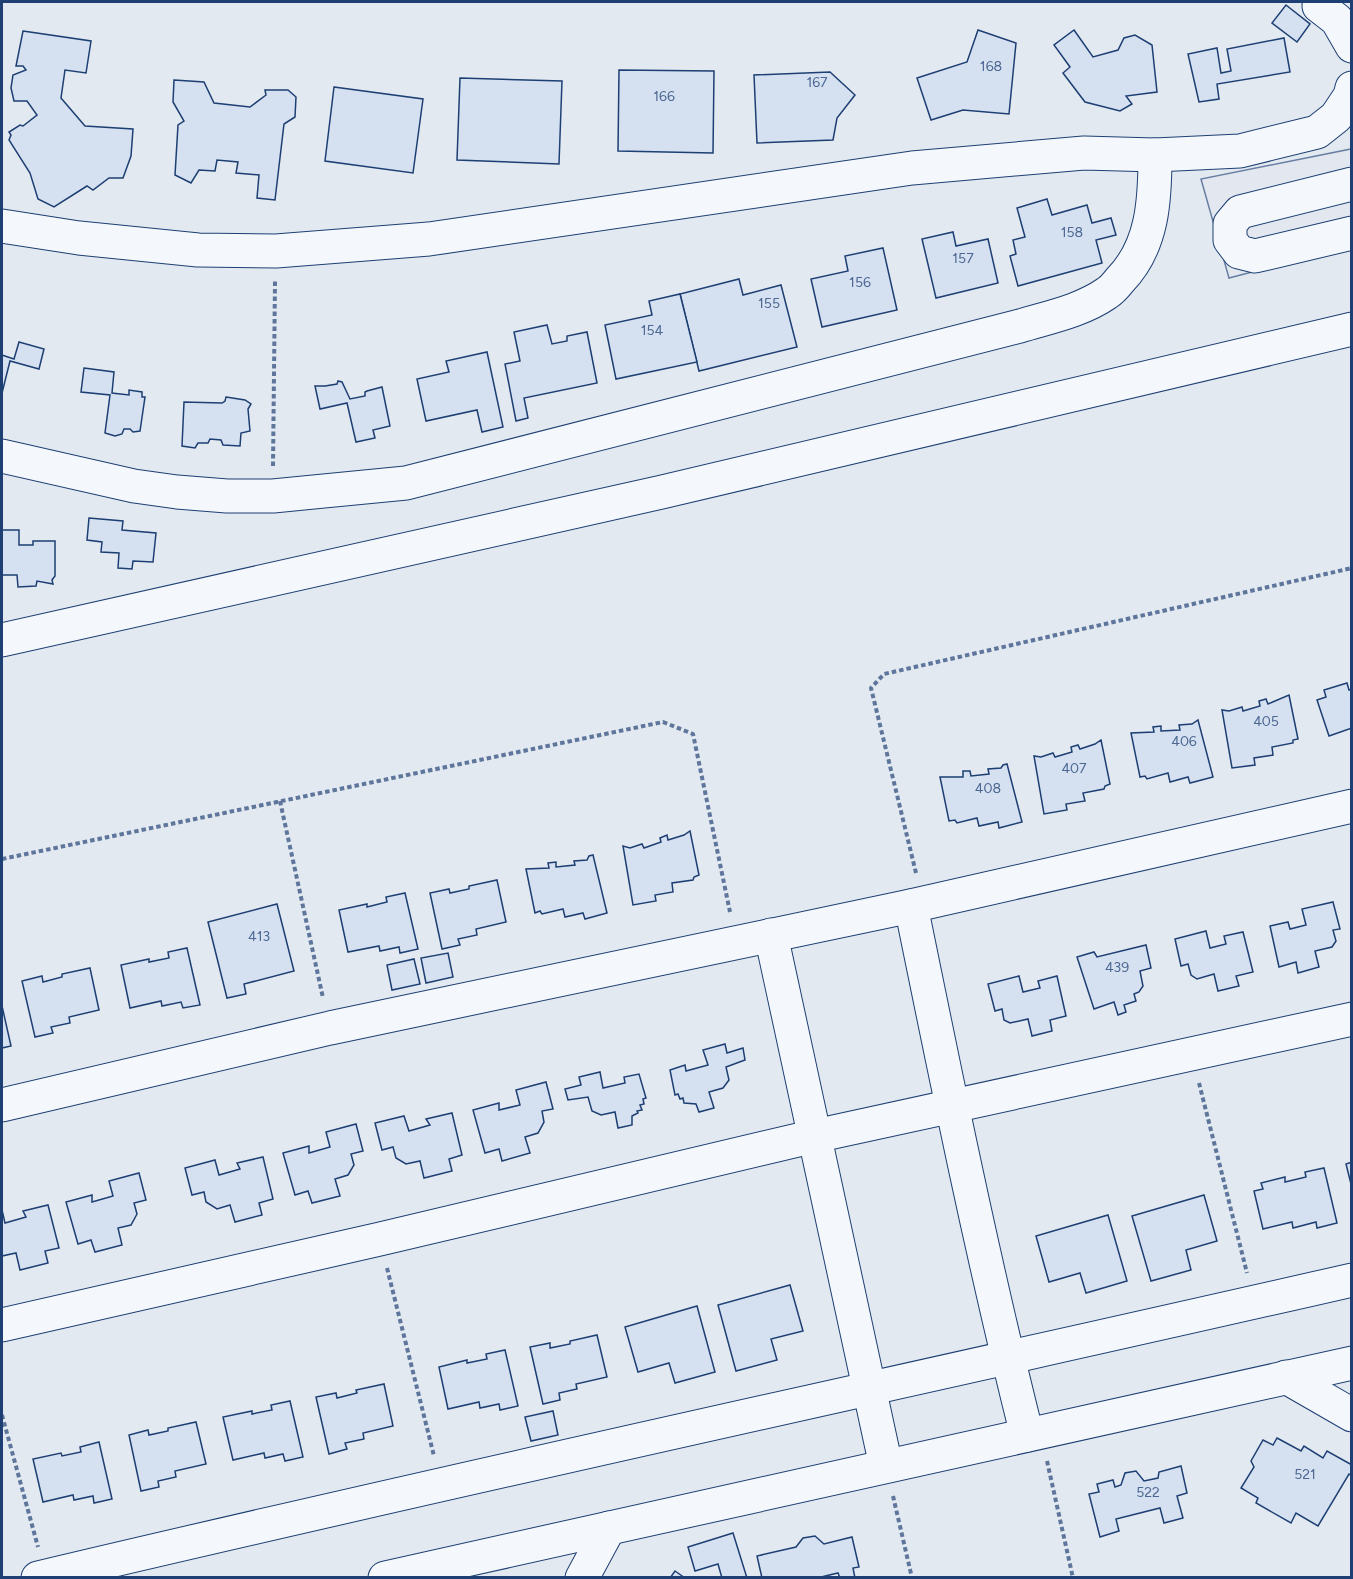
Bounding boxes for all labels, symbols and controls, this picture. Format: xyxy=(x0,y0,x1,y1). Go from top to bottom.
house number: 168 xyxy=(980,58,1002,75)
house number: 167 xyxy=(806,74,828,91)
house number: 166 xyxy=(653,88,675,105)
house number: 158 xyxy=(1061,224,1083,241)
house number: 157 xyxy=(952,250,974,267)
house number: 156 xyxy=(849,274,871,291)
house number: 155 xyxy=(758,295,780,312)
house number: 154 xyxy=(641,322,664,339)
house number: 405 xyxy=(1253,713,1279,730)
house number: 406 xyxy=(1171,733,1197,750)
house number: 407 xyxy=(1061,760,1087,777)
house number: 408 xyxy=(975,780,1001,797)
house number: 413 xyxy=(248,928,270,945)
house number: 439 xyxy=(1105,959,1129,976)
house number: 521 xyxy=(1294,1466,1316,1483)
house number: 522 xyxy=(1136,1484,1160,1501)

